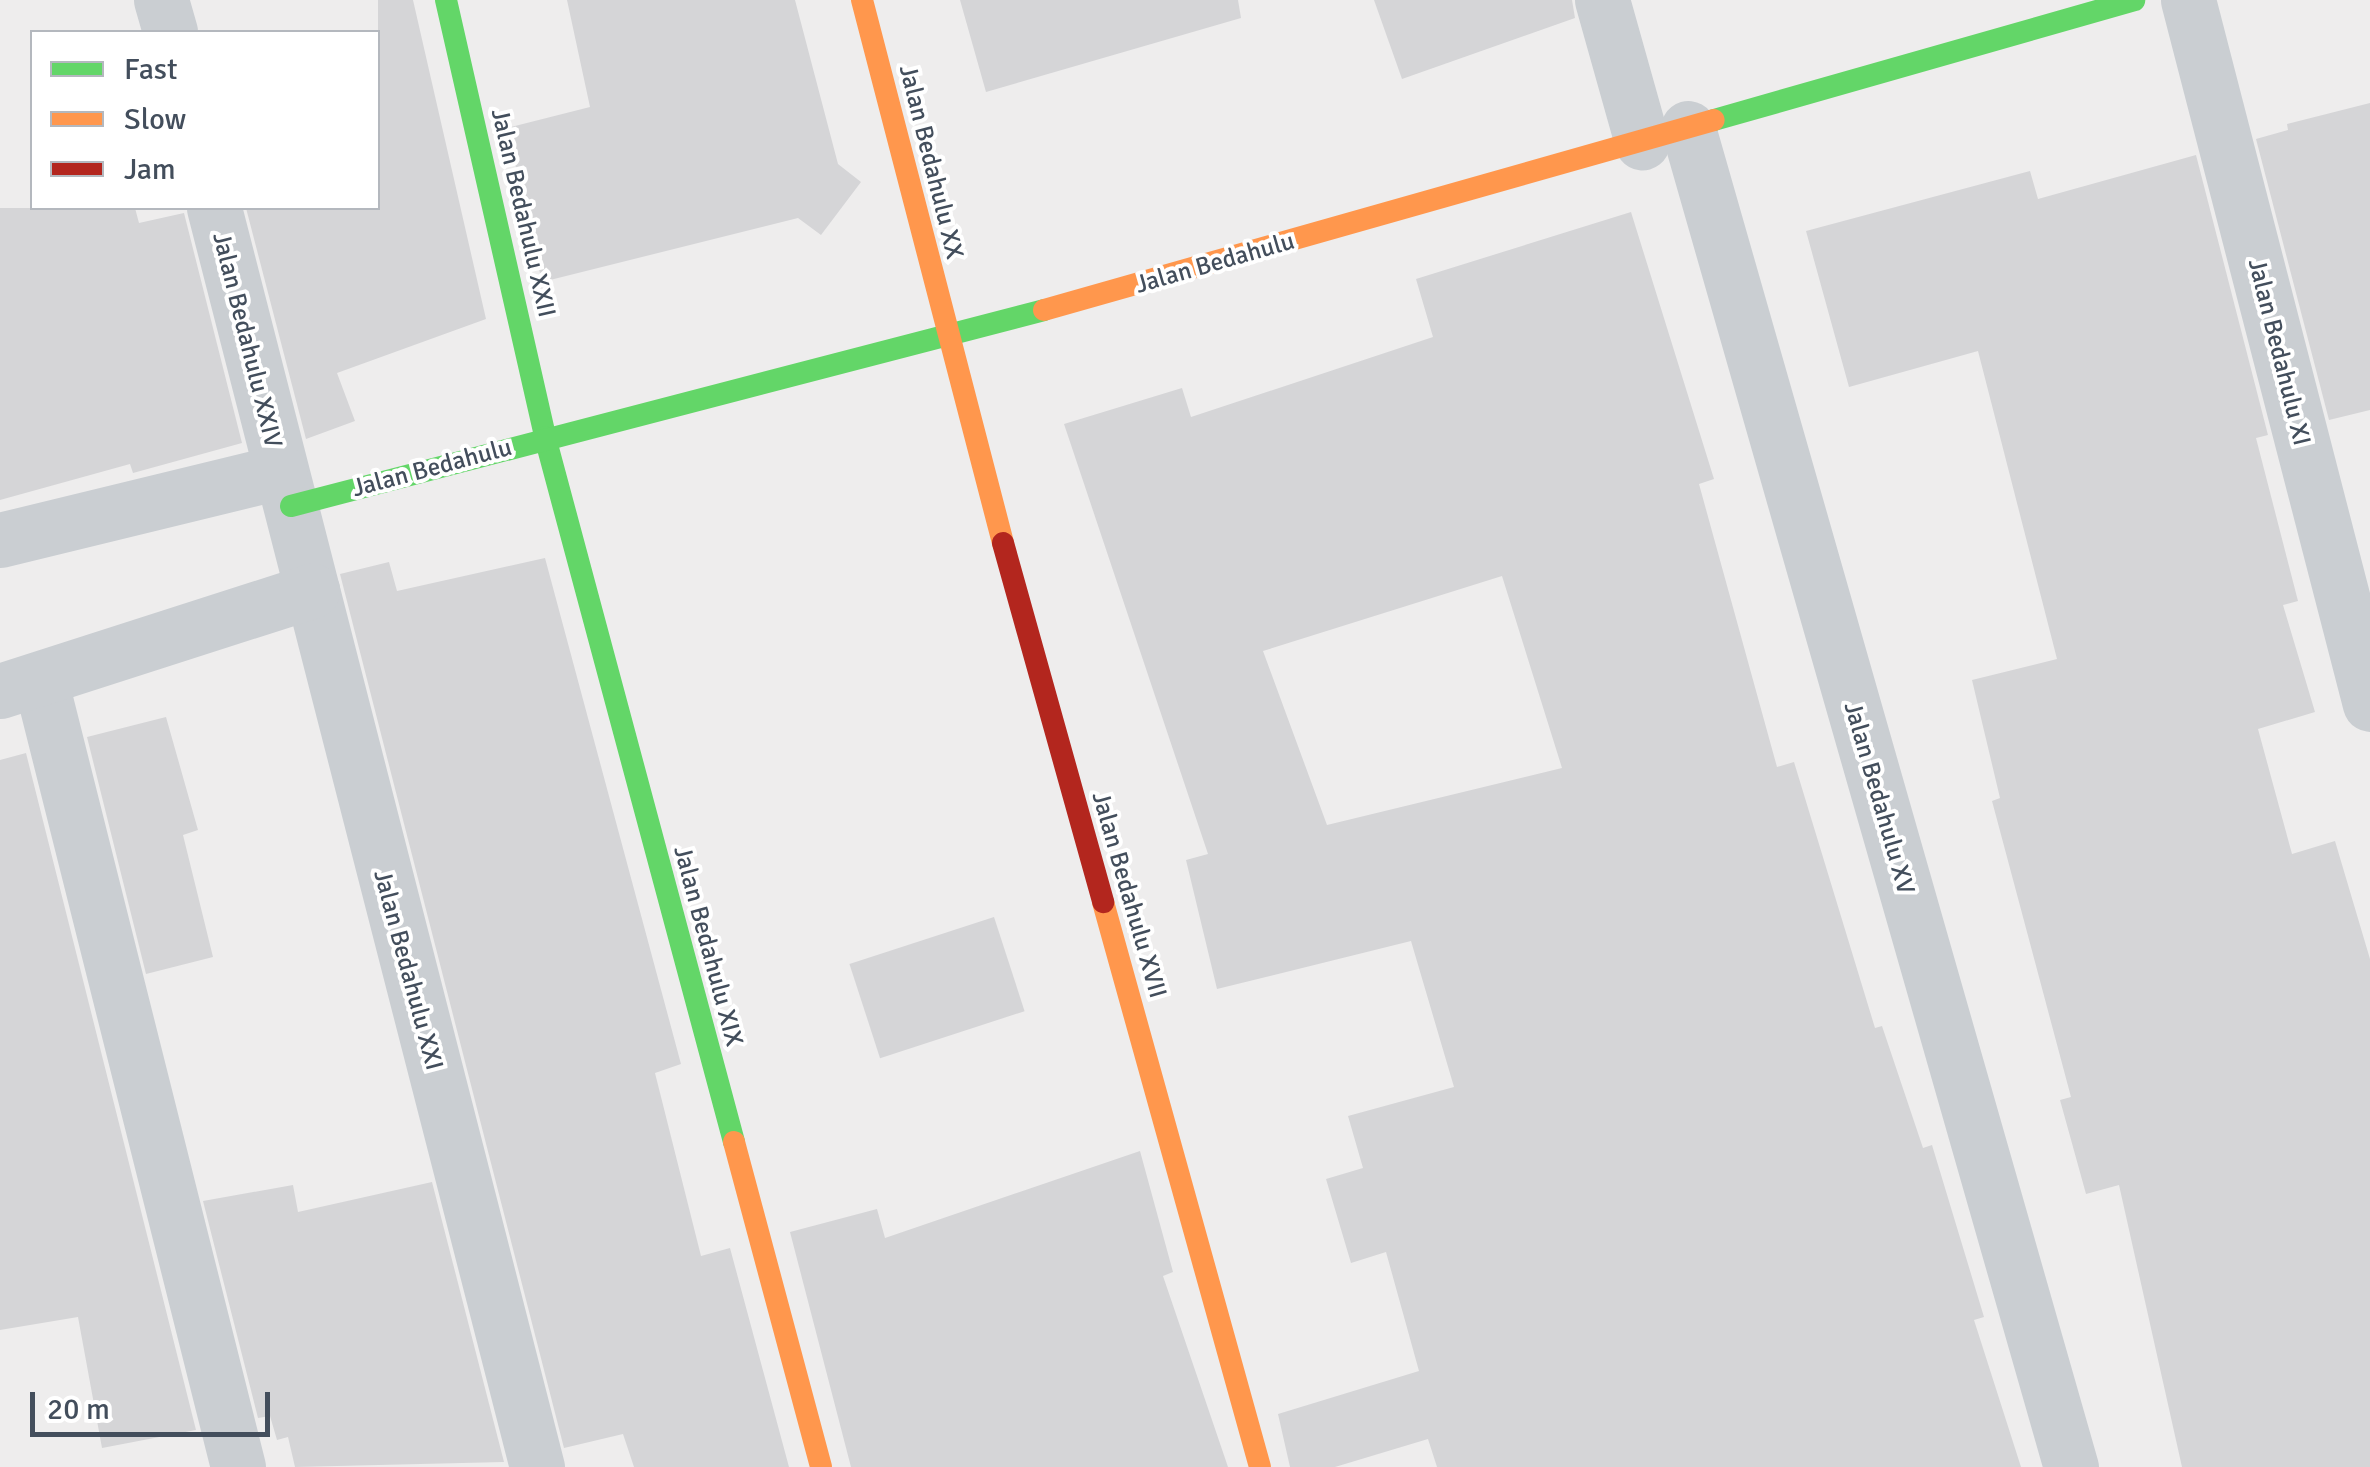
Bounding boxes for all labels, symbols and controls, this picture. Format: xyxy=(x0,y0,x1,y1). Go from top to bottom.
legend xyxy=(30,30,380,210)
text: Fast xyxy=(124,51,177,88)
street label: Jalan Bedahulu XX xyxy=(892,62,970,262)
text: Slow xyxy=(124,101,186,138)
street label: Jalan Bedahulu XXII xyxy=(484,106,562,320)
text: Jam xyxy=(124,151,176,188)
street label: Jalan Bedahulu xyxy=(1132,226,1298,300)
street label: Jalan Bedahulu XXIV xyxy=(206,229,288,451)
street label: Jalan Bedahulu XI xyxy=(2241,255,2317,449)
street label: Jalan Bedahulu xyxy=(349,432,515,504)
street label: Jalan Bedahulu XV xyxy=(1837,698,1921,898)
street label: Jalan Bedahulu XVII xyxy=(1085,788,1173,1002)
street label: Jalan Bedahulu XIX xyxy=(667,843,749,1049)
street label: Jalan Bedahulu XXI xyxy=(367,867,449,1073)
scale bar xyxy=(35,1372,275,1434)
text: 20 m xyxy=(47,1391,110,1428)

